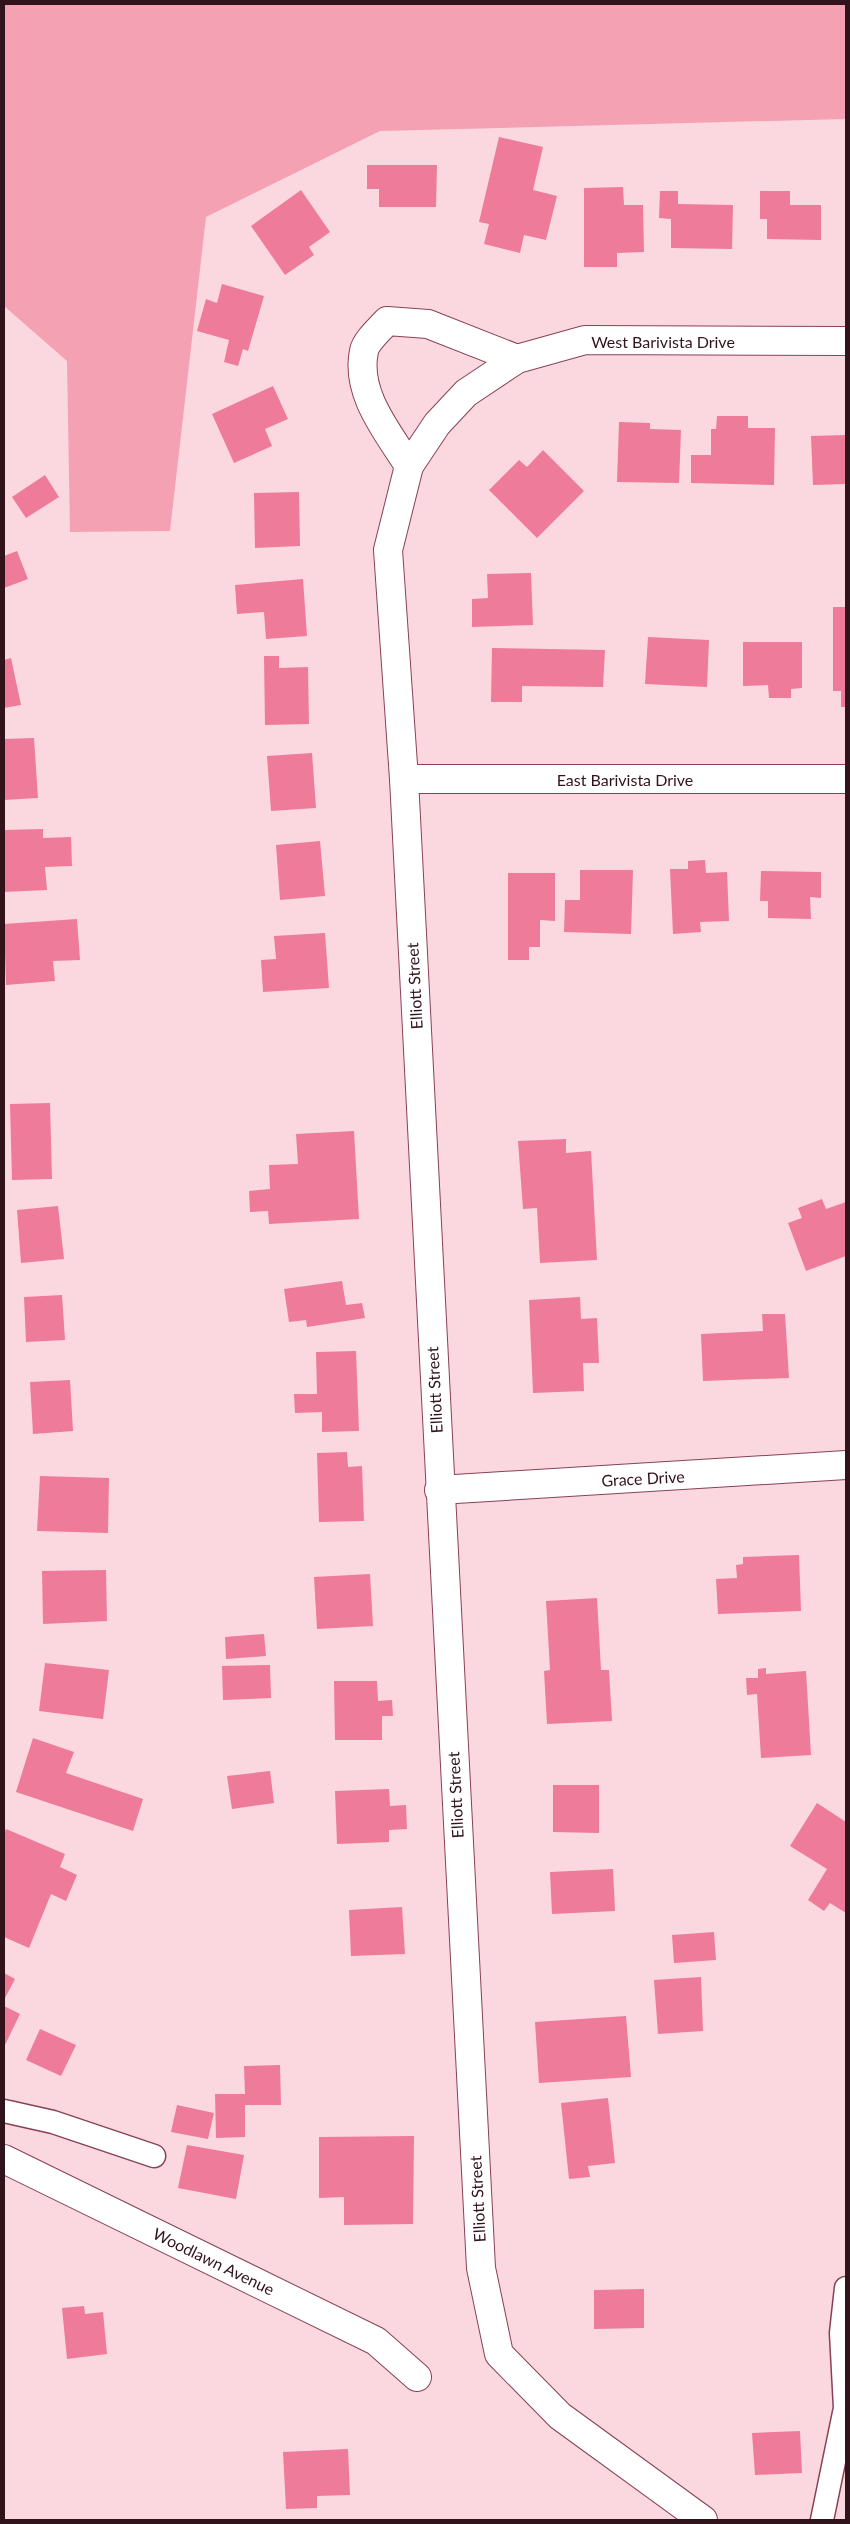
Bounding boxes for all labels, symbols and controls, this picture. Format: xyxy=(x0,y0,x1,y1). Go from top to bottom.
street label: West Barivista Drive xyxy=(591,332,735,351)
street label: East Barivista Drive xyxy=(557,770,693,789)
street label: Elliott Street xyxy=(402,942,426,1030)
street label: Elliott Street xyxy=(422,1346,446,1434)
street label: Grace Drive xyxy=(601,1466,685,1490)
street label: Elliott Street xyxy=(443,1751,467,1839)
street label: Elliott Street xyxy=(465,2155,489,2243)
street label: Woodlawn Avenue xyxy=(150,2223,278,2299)

